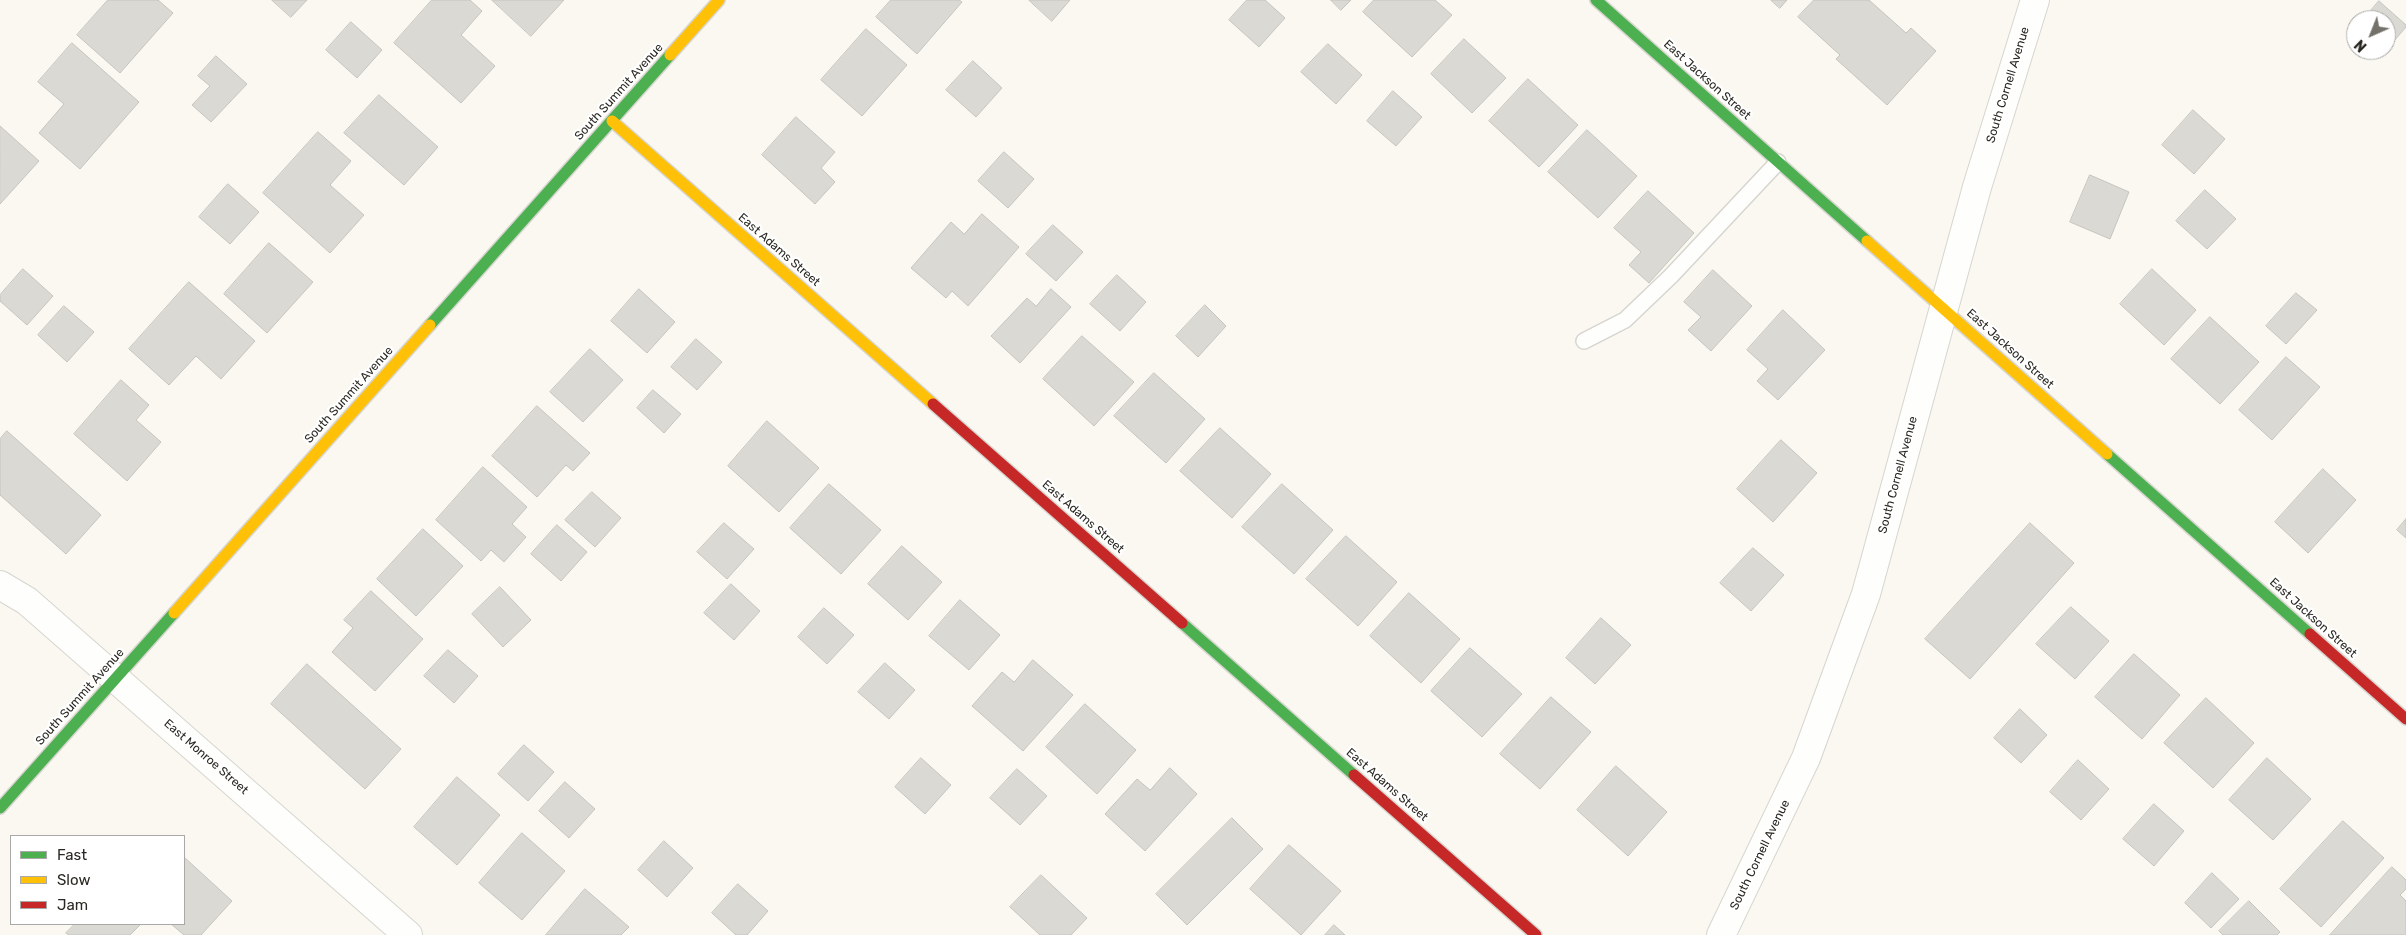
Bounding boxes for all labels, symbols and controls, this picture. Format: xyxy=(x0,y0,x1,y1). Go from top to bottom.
north arrow xyxy=(2346,10,2396,60)
street label: South Cornell Avenue xyxy=(1983,25,2033,145)
text: N xyxy=(2351,36,2370,55)
street label: East Jackson Street xyxy=(1660,37,1754,123)
street label: South Summit Avenue xyxy=(572,41,666,143)
street label: East Adams Street xyxy=(735,211,823,289)
street label: East Jackson Street xyxy=(1963,306,2057,392)
street label: South Summit Avenue xyxy=(302,344,396,446)
street label: South Cornell Avenue xyxy=(1875,415,1921,535)
street label: East Adams Street xyxy=(1039,478,1127,556)
street label: East Jackson Street xyxy=(2266,575,2360,661)
street label: South Summit Avenue xyxy=(33,646,127,748)
street label: East Monroe Street xyxy=(161,716,251,798)
street label: East Adams Street xyxy=(1343,746,1431,824)
street label: South Cornell Avenue xyxy=(1727,798,1793,912)
legend xyxy=(10,835,185,925)
text: Fast xyxy=(57,846,87,864)
text: Slow xyxy=(57,871,90,889)
text: Jam xyxy=(57,896,88,914)

